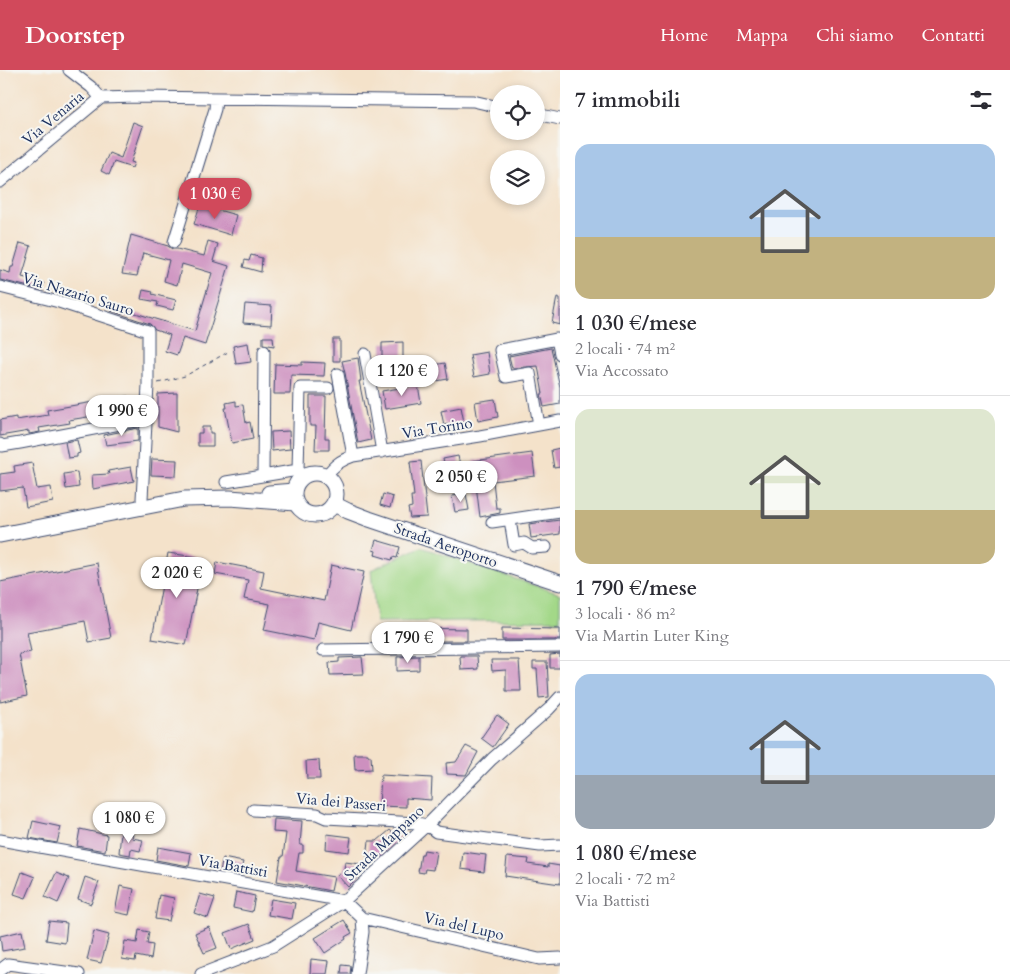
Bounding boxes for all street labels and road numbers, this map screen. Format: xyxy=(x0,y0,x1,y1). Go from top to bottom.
street label: Via Venaria xyxy=(18,86,88,150)
street label: Via Nazario Sauro xyxy=(20,267,136,321)
street label: Via Torino xyxy=(400,413,474,443)
street label: Strada Aeroporto xyxy=(392,518,500,572)
street label: Via dei Passeri xyxy=(295,788,387,816)
street label: Strada Mappano xyxy=(340,801,428,885)
street label: Via Battisti xyxy=(197,850,269,882)
street label: Via del Lupo xyxy=(422,907,506,945)

